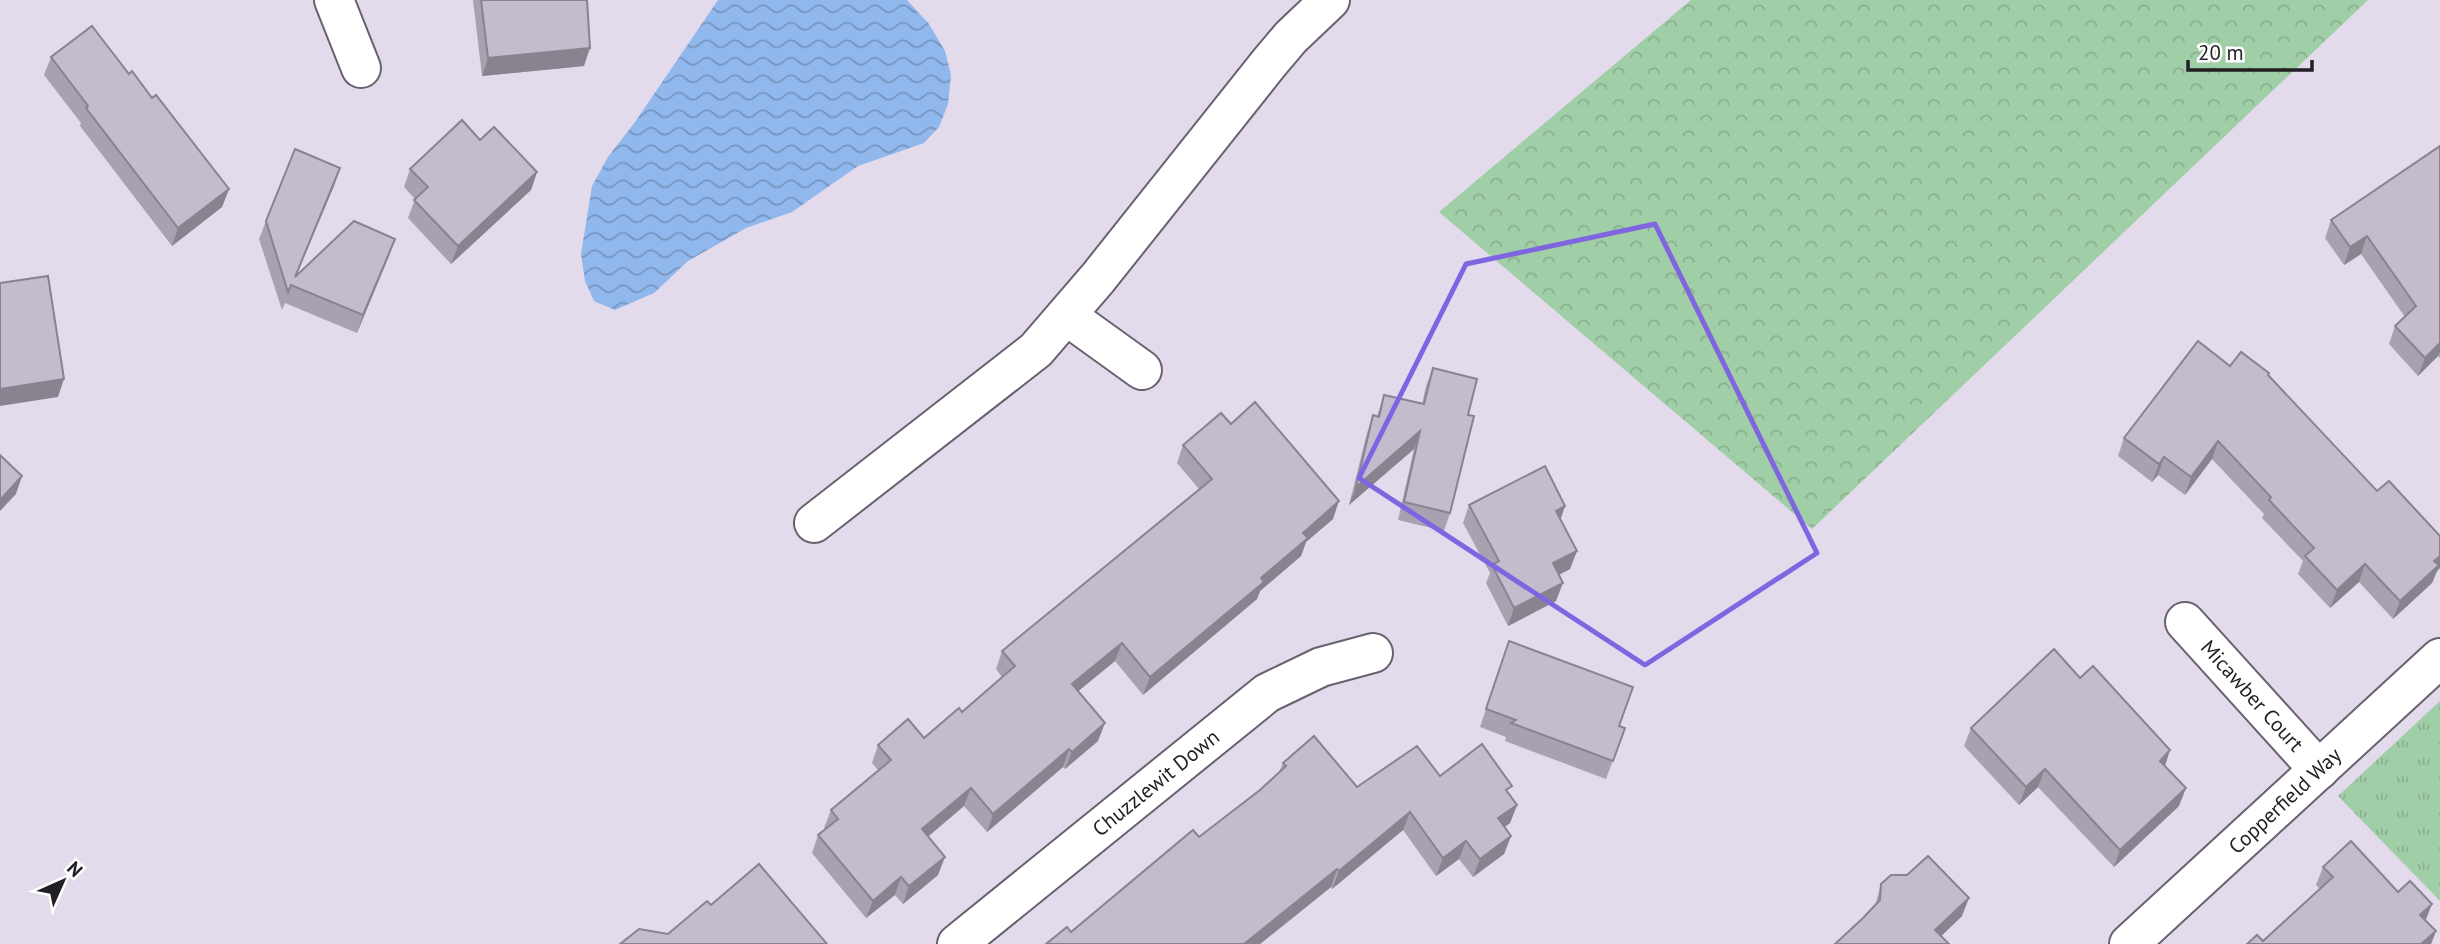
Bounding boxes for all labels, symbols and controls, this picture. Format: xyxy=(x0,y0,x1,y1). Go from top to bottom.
scale bar xyxy=(2188,28,2312,72)
text: 20 m xyxy=(2198,39,2244,66)
street label: Micawber Court xyxy=(2195,634,2310,757)
street label: Chuzzlewit Down xyxy=(1087,723,1225,842)
street label: Copperfield Way xyxy=(2223,741,2347,860)
north arrow xyxy=(28,846,98,916)
text: N xyxy=(62,856,88,882)

